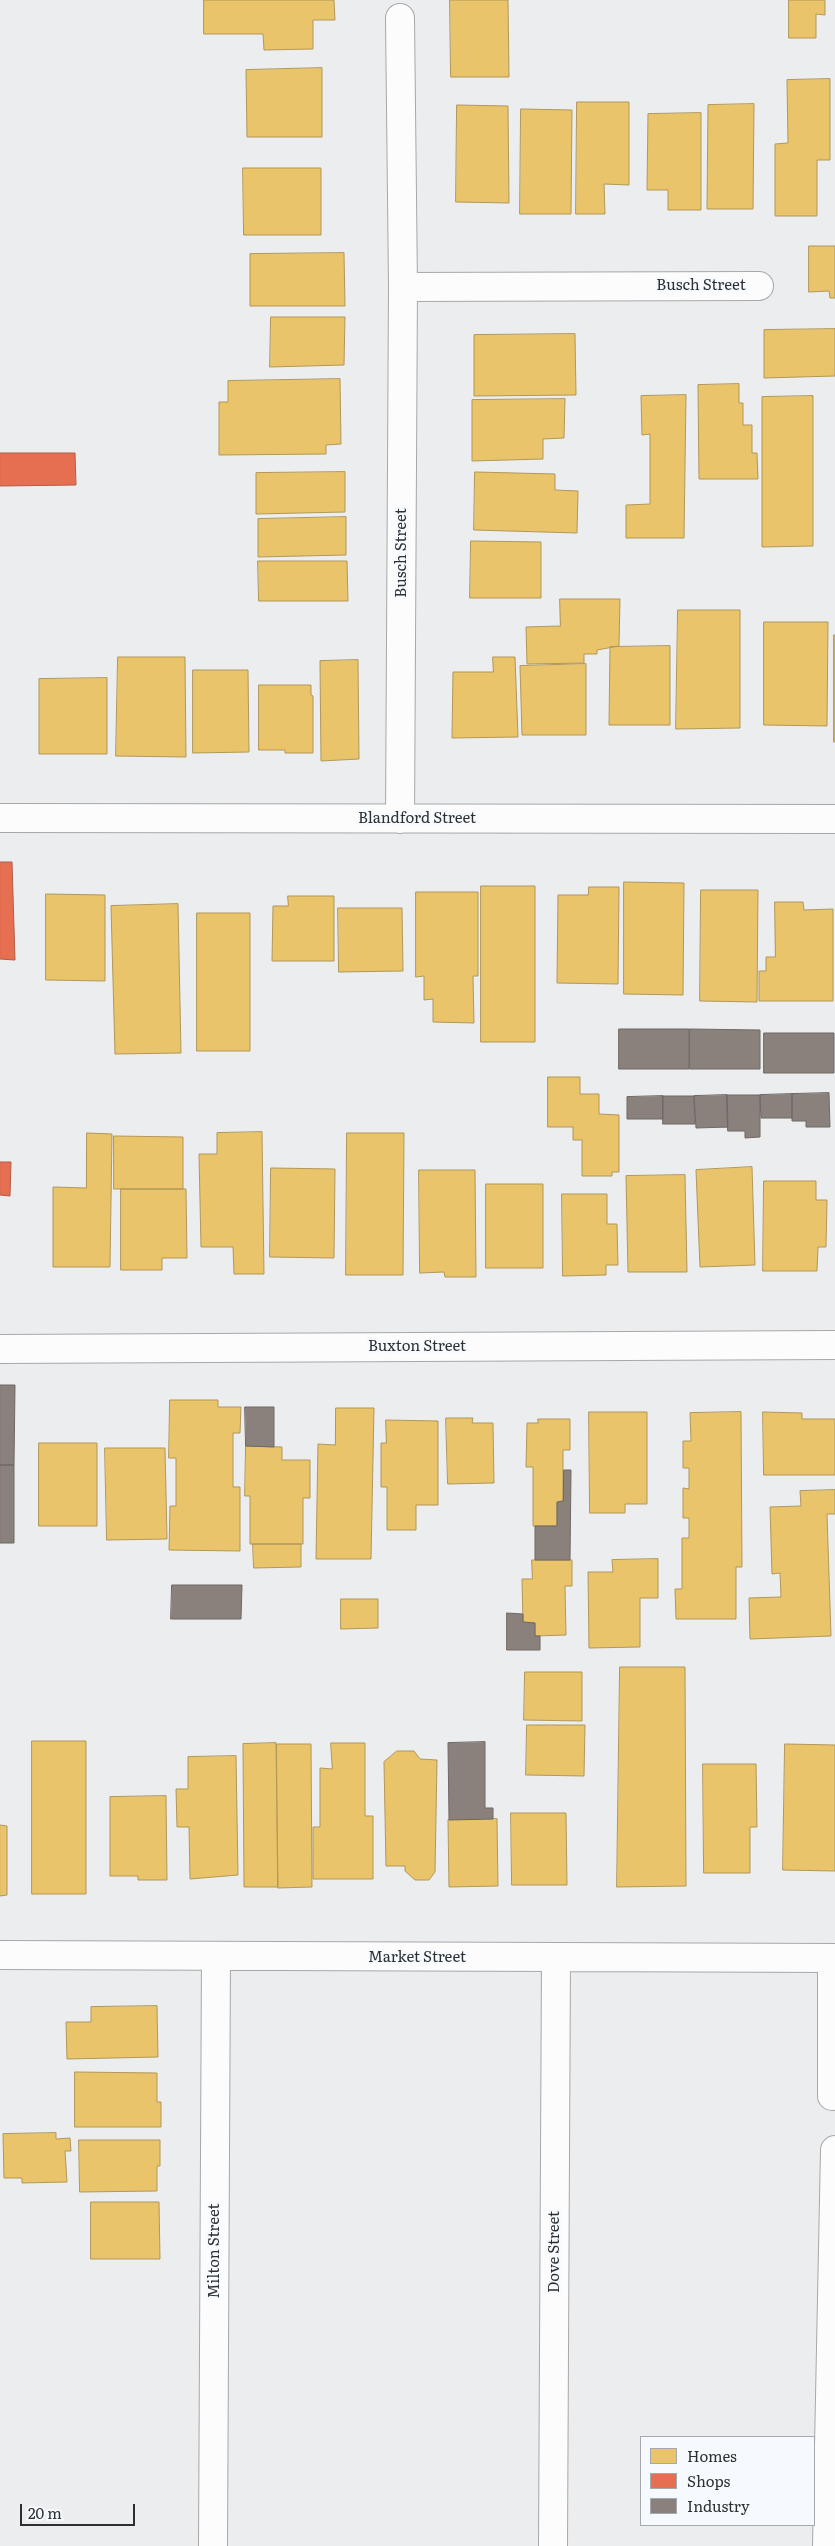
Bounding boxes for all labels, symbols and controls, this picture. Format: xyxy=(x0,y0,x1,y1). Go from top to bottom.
street label: Busch Street xyxy=(656,277,746,295)
street label: Busch Street xyxy=(393,508,411,598)
street label: Blandford Street xyxy=(358,810,476,828)
street label: Buxton Street xyxy=(368,1338,466,1356)
street label: Market Street xyxy=(368,1949,466,1967)
street label: Milton Street xyxy=(206,2203,224,2299)
street label: Dove Street xyxy=(546,2211,564,2293)
legend xyxy=(640,2436,815,2526)
text: Homes xyxy=(687,2444,737,2467)
text: Shops xyxy=(687,2469,730,2492)
scale bar xyxy=(22,2494,138,2526)
text: Industry xyxy=(687,2494,750,2517)
text: 20 m xyxy=(28,2501,62,2524)

